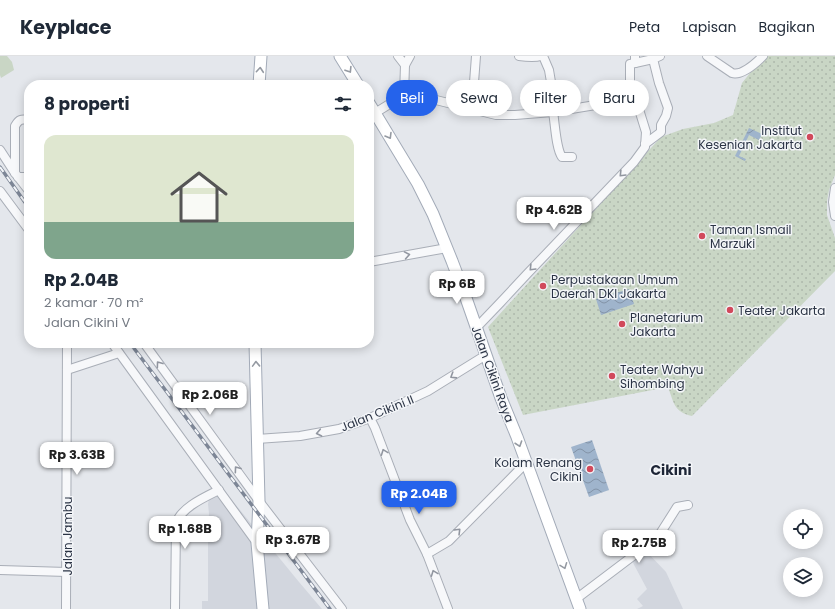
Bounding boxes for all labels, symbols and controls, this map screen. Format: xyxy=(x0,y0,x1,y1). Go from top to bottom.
text: Keyplace xyxy=(20,14,112,41)
text: Peta xyxy=(629,17,660,37)
text: Lapisan xyxy=(682,17,736,37)
text: Bagikan xyxy=(758,17,815,37)
one-way arrow xyxy=(344,66,351,73)
one-way arrow xyxy=(255,67,264,74)
chip: Beli xyxy=(386,80,438,116)
chip: Sewa xyxy=(446,80,512,116)
chip: Filter xyxy=(520,80,581,116)
chip: Baru xyxy=(589,80,649,116)
text: 8 properti xyxy=(44,92,129,116)
icon: filters xyxy=(332,93,354,115)
place label: Institut Kesenian Jakarta xyxy=(698,122,802,153)
one-way arrow xyxy=(385,132,392,139)
marker: Institut Kesenian Jakarta xyxy=(805,132,815,142)
icon: home xyxy=(163,161,235,233)
one-way arrow xyxy=(619,169,627,177)
pin: Rp 4.62B xyxy=(513,197,595,231)
text: Rp 4.62B xyxy=(526,200,582,219)
place label: Taman Ismail Marzuki xyxy=(710,221,792,252)
marker: Taman Ismail Marzuki xyxy=(697,231,707,241)
one-way arrow xyxy=(404,251,410,260)
one-way arrow xyxy=(529,263,537,271)
text: Rp 2.04B xyxy=(44,268,119,292)
pin: Rp 6B xyxy=(429,271,485,305)
place label: Perpustakaan Umum Daerah DKI Jakarta xyxy=(551,271,678,302)
text: Rp 6B xyxy=(439,274,475,293)
marker: Perpustakaan Umum Daerah DKI Jakarta xyxy=(538,281,548,291)
text: 2 kamar · 70 m² xyxy=(44,293,144,312)
place label: Teater Jakarta xyxy=(738,302,825,319)
marker: Teater Jakarta xyxy=(725,305,735,315)
place label: Planetarium Jakarta xyxy=(630,309,703,340)
text: Jalan Cikini V xyxy=(44,313,130,332)
marker: Planetarium Jakarta xyxy=(617,319,627,329)
street label: Jalan Cikini Raya xyxy=(468,323,518,425)
one-way arrow xyxy=(251,361,260,367)
place label: Teater Wahyu Sihombing xyxy=(620,361,703,392)
one-way arrow xyxy=(157,362,164,369)
one-way arrow xyxy=(451,371,458,378)
marker: Teater Wahyu Sihombing xyxy=(607,371,617,381)
pin: Rp 2.06B xyxy=(169,382,251,416)
text: Rp 2.06B xyxy=(182,385,238,404)
street label: Jalan Cikini II xyxy=(338,391,416,435)
one-way arrow xyxy=(316,428,323,436)
one-way arrow xyxy=(515,440,523,447)
pin: Rp 3.63B xyxy=(36,442,118,476)
text: Rp 3.63B xyxy=(49,445,105,464)
one-way arrow xyxy=(381,449,389,456)
place label: Kolam Renang Cikini xyxy=(494,454,582,485)
district label: Cikini xyxy=(650,460,692,480)
marker: Kolam Renang Cikini xyxy=(585,464,595,474)
one-way arrow xyxy=(234,466,241,473)
pin: Rp 2.04B xyxy=(378,481,460,515)
text: Rp 2.04B xyxy=(391,484,448,503)
street label: Jalan Jambu xyxy=(59,496,76,576)
map controls xyxy=(783,509,823,597)
button: locate xyxy=(783,509,823,549)
pin: Rp 1.68B xyxy=(144,516,226,550)
text: Rp 1.68B xyxy=(158,519,212,538)
pin: Rp 3.67B xyxy=(252,527,334,561)
one-way arrow xyxy=(453,528,461,536)
text: Rp 3.67B xyxy=(265,530,321,549)
pin: Rp 2.75B xyxy=(598,530,680,564)
text: Rp 2.75B xyxy=(611,533,667,552)
button: layers xyxy=(783,557,823,597)
one-way arrow xyxy=(560,562,568,569)
one-way arrow xyxy=(430,569,438,576)

